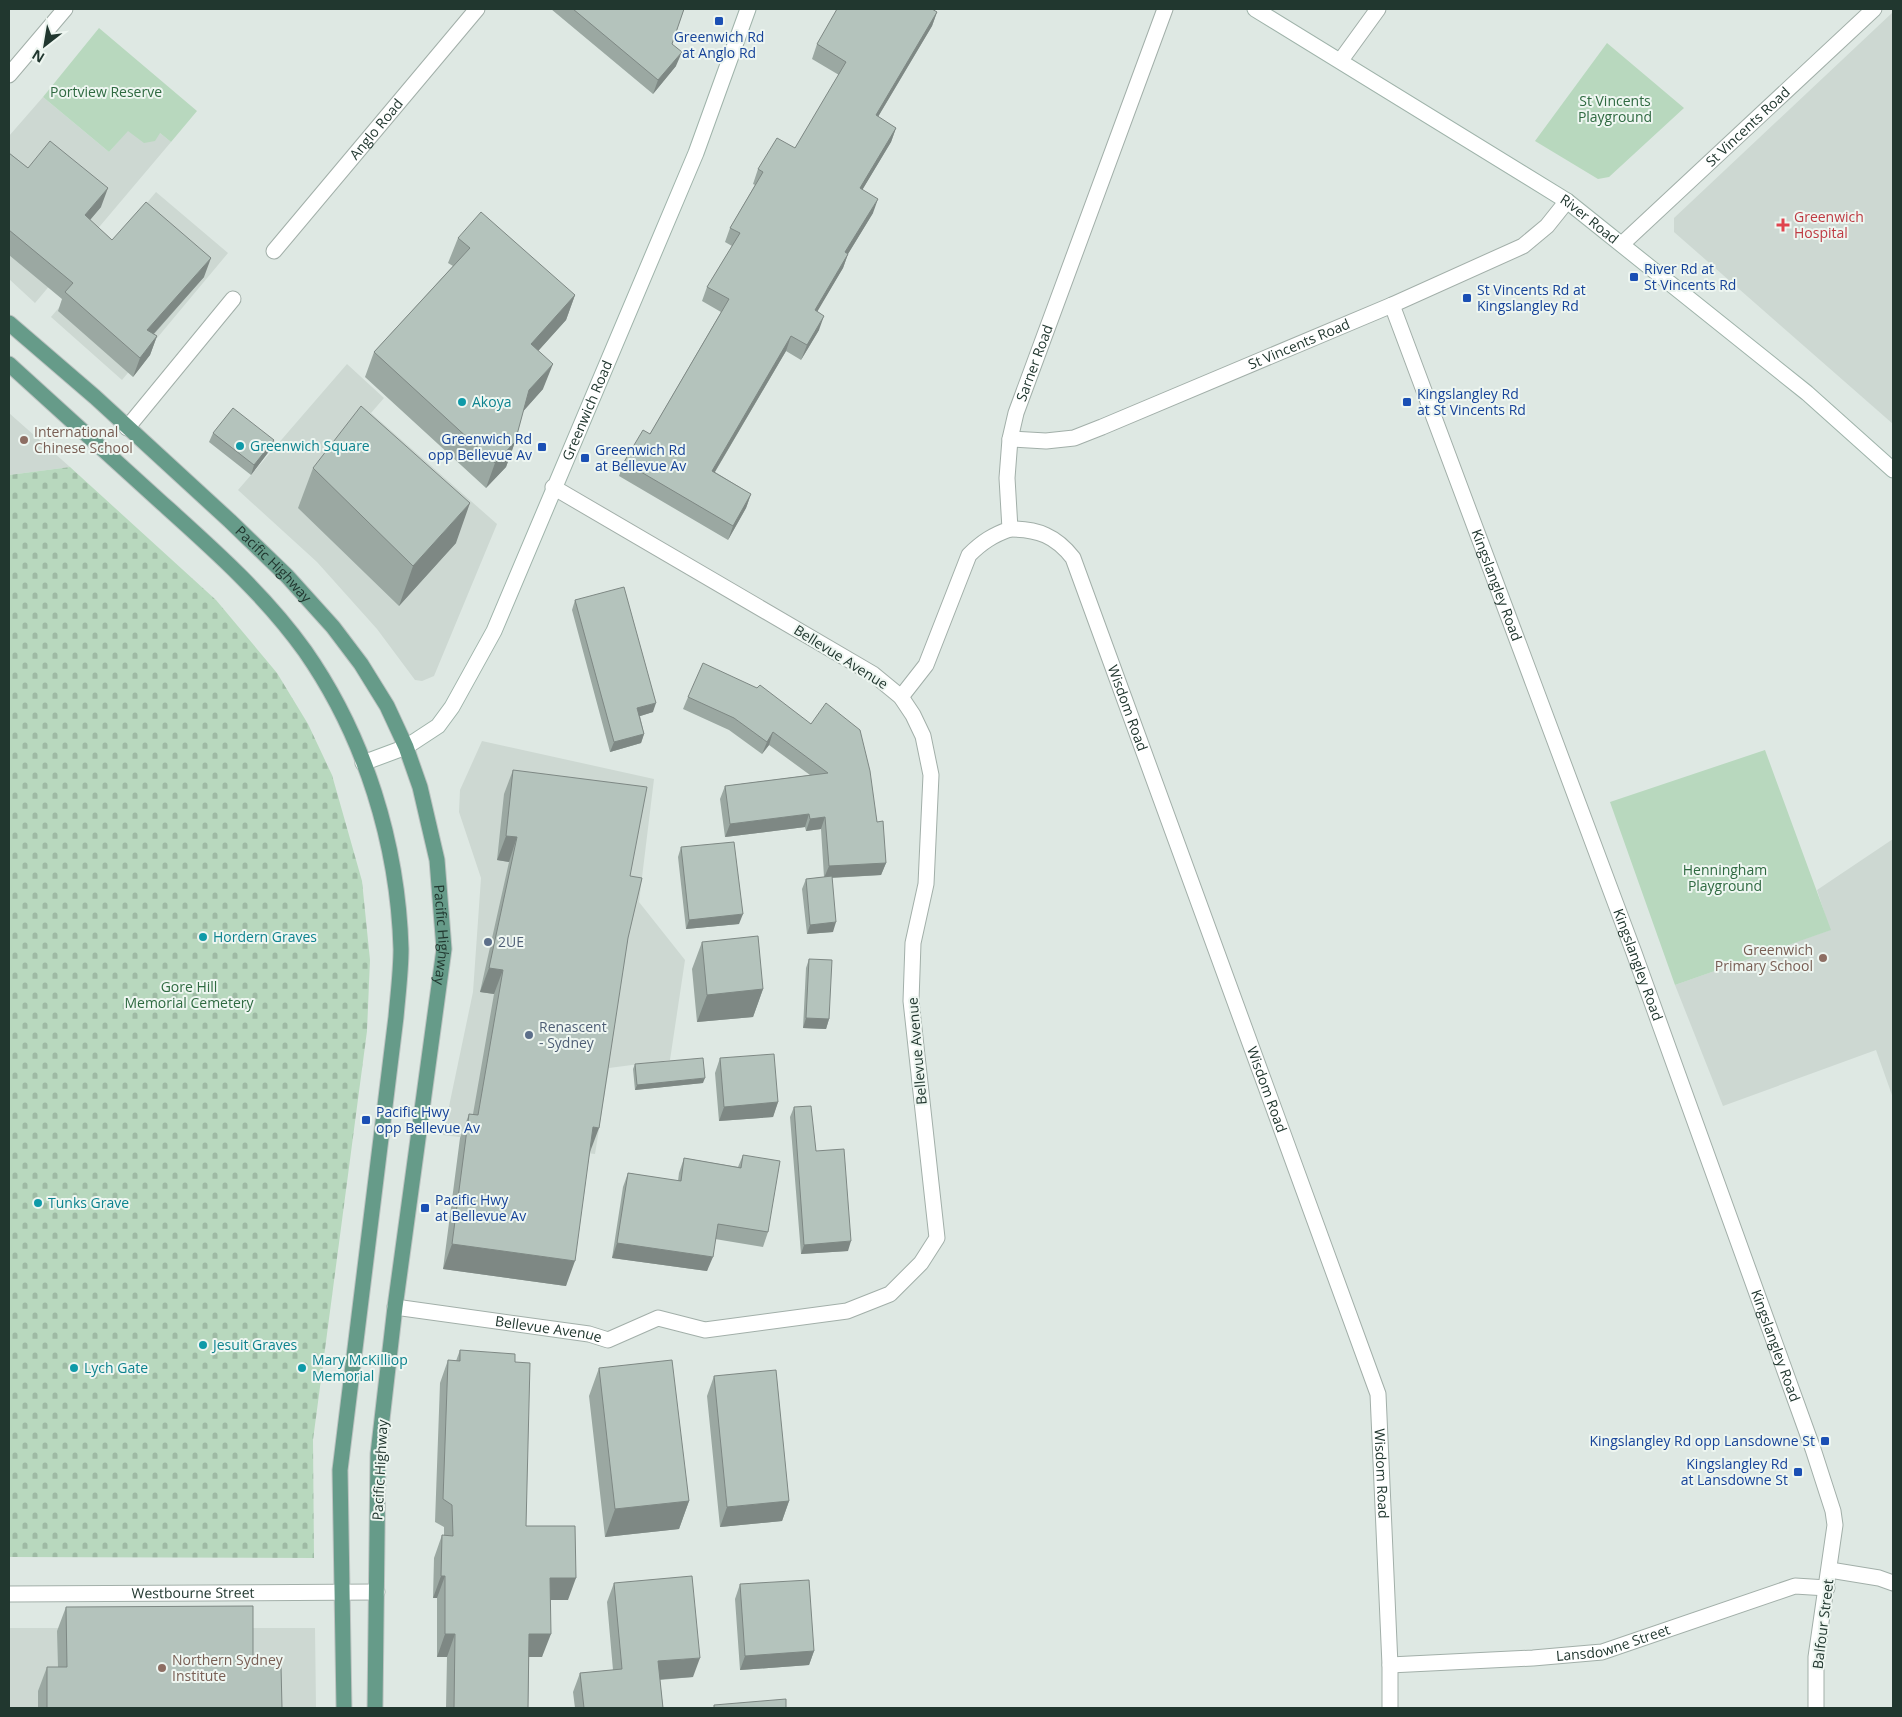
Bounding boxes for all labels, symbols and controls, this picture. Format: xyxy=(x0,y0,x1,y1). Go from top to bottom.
marker: Greenwich Rd at Anglo Rd xyxy=(713,15,725,27)
north arrow xyxy=(20,20,70,70)
place label: Greenwich Rd at Anglo Rd xyxy=(674,27,764,62)
text: N xyxy=(28,45,48,68)
park label: Portview Reserve xyxy=(50,82,162,101)
street label: St Vincents Road xyxy=(1701,82,1794,170)
park label: St Vincents Playground xyxy=(1578,91,1652,126)
street label: Anglo Road xyxy=(345,94,407,163)
street label: River Road xyxy=(1557,189,1623,248)
place label: Greenwich Hospital xyxy=(1794,207,1864,242)
marker: Greenwich Hospital xyxy=(1776,218,1790,232)
place label: River Rd at St Vincents Rd xyxy=(1644,259,1736,294)
marker: River Rd at St Vincents Rd xyxy=(1628,271,1640,283)
place label: St Vincents Rd at Kingslangley Rd xyxy=(1477,280,1586,315)
marker: St Vincents Rd at Kingslangley Rd xyxy=(1461,292,1473,304)
street label: St Vincents Road xyxy=(1245,314,1353,374)
street label: Sarner Road xyxy=(1011,322,1057,404)
street label: Greenwich Road xyxy=(557,357,616,463)
place label: Kingslangley Rd at St Vincents Rd xyxy=(1417,384,1526,419)
place label: Akoya xyxy=(472,392,511,411)
marker: Akoya xyxy=(456,396,468,408)
marker: Kingslangley Rd at St Vincents Rd xyxy=(1401,396,1413,408)
place label: International Chinese School xyxy=(34,422,133,457)
place label: Greenwich Rd opp Bellevue Av xyxy=(428,429,532,464)
marker: International Chinese School xyxy=(18,434,30,446)
place label: Greenwich Square xyxy=(250,436,370,455)
marker: Greenwich Square xyxy=(234,440,246,452)
place label: Greenwich Rd at Bellevue Av xyxy=(595,440,686,475)
marker: Greenwich Rd opp Bellevue Av xyxy=(536,441,548,453)
marker: Greenwich Rd at Bellevue Av xyxy=(579,452,591,464)
street label: Pacific Highway xyxy=(232,521,317,607)
street label: Kingslangley Road xyxy=(1468,526,1527,644)
street label: Bellevue Avenue xyxy=(791,620,892,693)
street label: Wisdom Road xyxy=(1104,662,1153,753)
park label: Henningham Playground xyxy=(1683,860,1767,895)
street label: Pacific Highway xyxy=(430,884,454,987)
street label: Kingslangley Road xyxy=(1609,906,1668,1023)
place label: Hordern Graves xyxy=(213,927,317,946)
marker: Hordern Graves xyxy=(197,931,209,943)
place label: 2UE xyxy=(498,932,524,951)
marker: 2UE xyxy=(482,936,494,948)
place label: Greenwich Primary School xyxy=(1715,940,1813,975)
marker: Greenwich Primary School xyxy=(1817,952,1829,964)
park label: Gore Hill Memorial Cemetery xyxy=(124,977,255,1012)
street label: Bellevue Avenue xyxy=(902,996,931,1105)
place label: Renascent - Sydney xyxy=(539,1017,607,1052)
marker: Renascent - Sydney xyxy=(523,1029,535,1041)
street label: Wisdom Road xyxy=(1243,1044,1292,1135)
place label: Pacific Hwy opp Bellevue Av xyxy=(376,1102,480,1137)
marker: Pacific Hwy opp Bellevue Av xyxy=(360,1114,372,1126)
place label: Pacific Hwy at Bellevue Av xyxy=(435,1190,526,1225)
place label: Tunks Grave xyxy=(48,1193,129,1212)
marker: Tunks Grave xyxy=(32,1197,44,1209)
marker: Pacific Hwy at Bellevue Av xyxy=(419,1202,431,1214)
street label: Kingslangley Road xyxy=(1747,1287,1805,1404)
street label: Bellevue Avenue xyxy=(494,1311,605,1347)
place label: Jesuit Graves xyxy=(211,1335,298,1354)
marker: Jesuit Graves xyxy=(197,1339,209,1351)
place label: Mary McKilliop Memorial xyxy=(312,1350,408,1385)
place label: Lych Gate xyxy=(84,1358,148,1377)
marker: Lych Gate xyxy=(68,1362,80,1374)
marker: Mary McKilliop Memorial xyxy=(296,1362,308,1374)
street label: Pacific Highway xyxy=(367,1418,392,1521)
street label: Wisdom Road xyxy=(1371,1428,1394,1519)
place label: Kingslangley Rd opp Lansdowne St xyxy=(1590,1431,1815,1450)
marker: Kingslangley Rd opp Lansdowne St xyxy=(1819,1435,1831,1447)
place label: Kingslangley Rd at Lansdowne St xyxy=(1681,1454,1788,1489)
marker: Kingslangley Rd at Lansdowne St xyxy=(1792,1466,1804,1478)
street label: Balfour Street xyxy=(1808,1578,1837,1670)
street label: Westbourne Street xyxy=(131,1583,255,1602)
street label: Lansdowne Street xyxy=(1555,1619,1672,1665)
place label: Northern Sydney Institute xyxy=(172,1650,284,1685)
marker: Northern Sydney Institute xyxy=(156,1662,168,1674)

